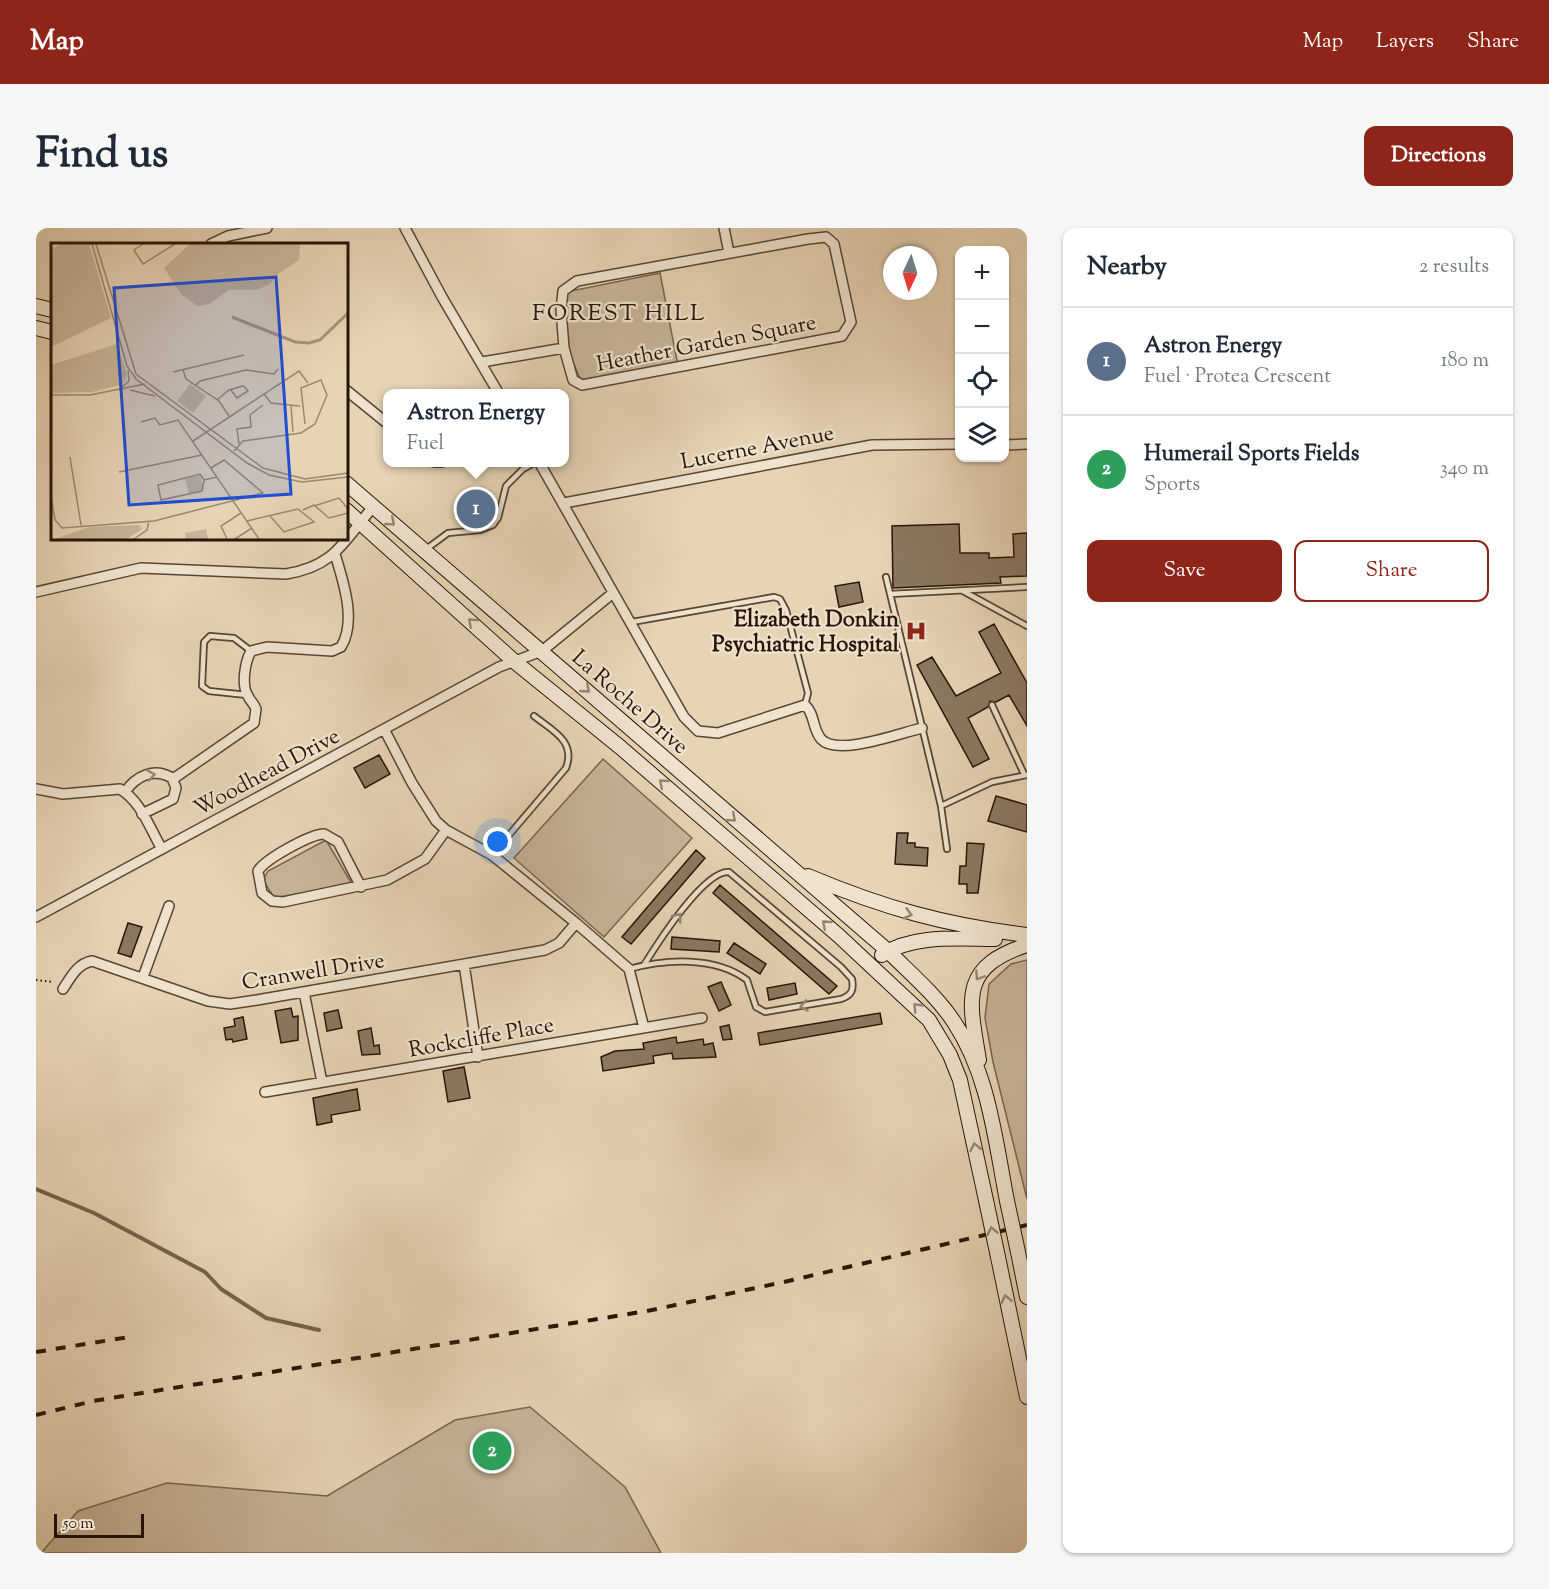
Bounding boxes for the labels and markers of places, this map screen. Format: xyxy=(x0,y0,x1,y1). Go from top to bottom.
pin: 1 xyxy=(456,486,496,532)
place label: Elizabeth Donkin Psychiatric Hospital xyxy=(712,605,900,662)
hospital icon: Elizabeth Donkin Psychiatric Hospital xyxy=(904,619,928,643)
pin: 2 xyxy=(472,1428,512,1474)

